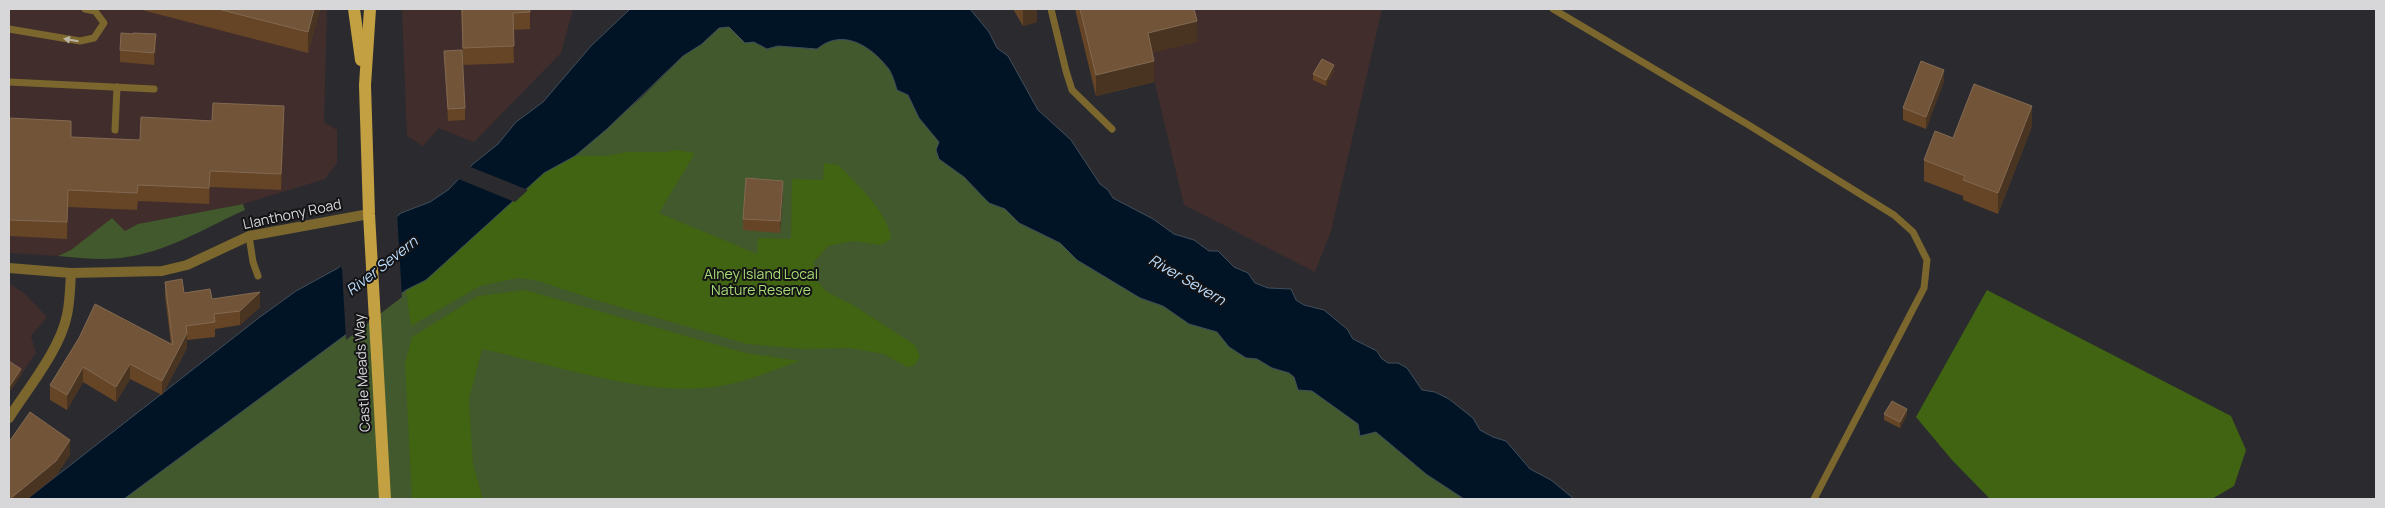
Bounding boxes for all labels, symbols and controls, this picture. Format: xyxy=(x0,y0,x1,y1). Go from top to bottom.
one-way arrow xyxy=(63,35,79,43)
street label: Llanthony Road xyxy=(241,194,343,233)
water label: River Severn xyxy=(342,230,423,300)
water label: River Severn xyxy=(1145,249,1230,311)
park label: Alney Island Local Nature Reserve xyxy=(704,264,818,299)
street label: Castle Meads Way xyxy=(349,313,374,433)

